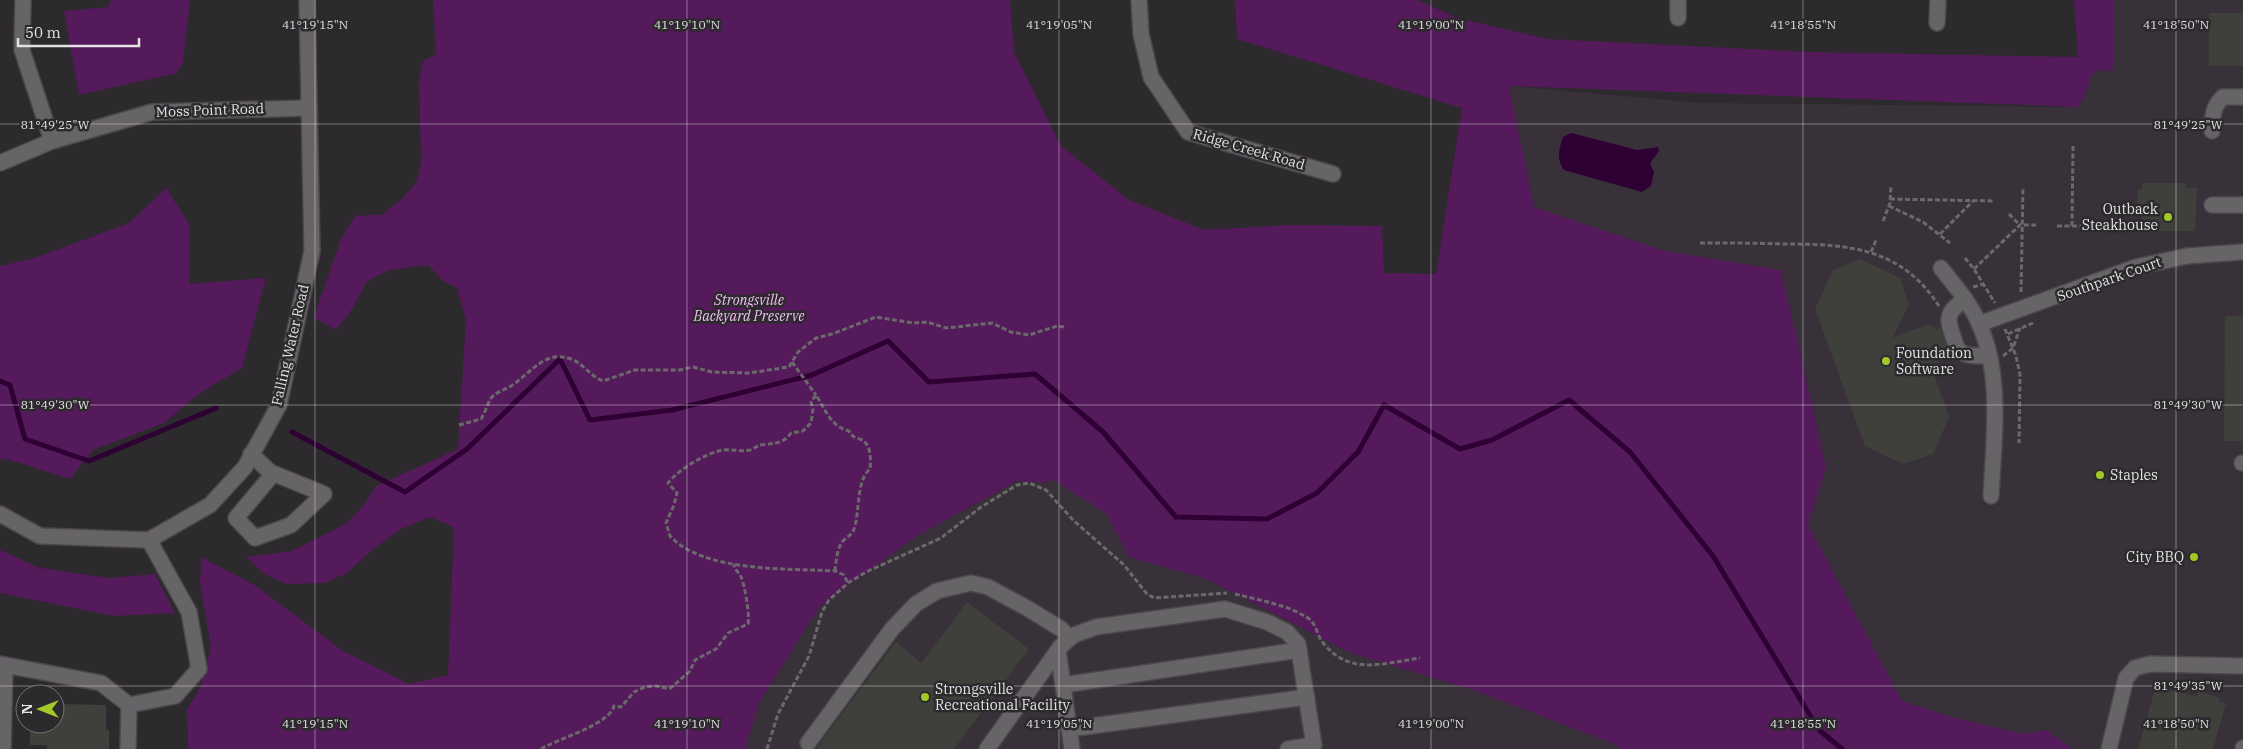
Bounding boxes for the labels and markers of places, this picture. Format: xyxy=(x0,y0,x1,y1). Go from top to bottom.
place label: Outback Steakhouse xyxy=(2082,200,2159,234)
marker: Outback Steakhouse xyxy=(2162,211,2174,223)
place label: Foundation Software xyxy=(1896,344,1972,378)
marker: Foundation Software xyxy=(1880,355,1892,367)
place label: Staples xyxy=(2110,466,2158,484)
marker: Staples xyxy=(2094,469,2106,481)
place label: City BBQ xyxy=(2126,548,2184,566)
marker: City BBQ xyxy=(2188,551,2200,563)
place label: Strongsville Recreational Facility xyxy=(935,680,1071,714)
marker: Strongsville Recreational Facility xyxy=(919,691,931,703)

